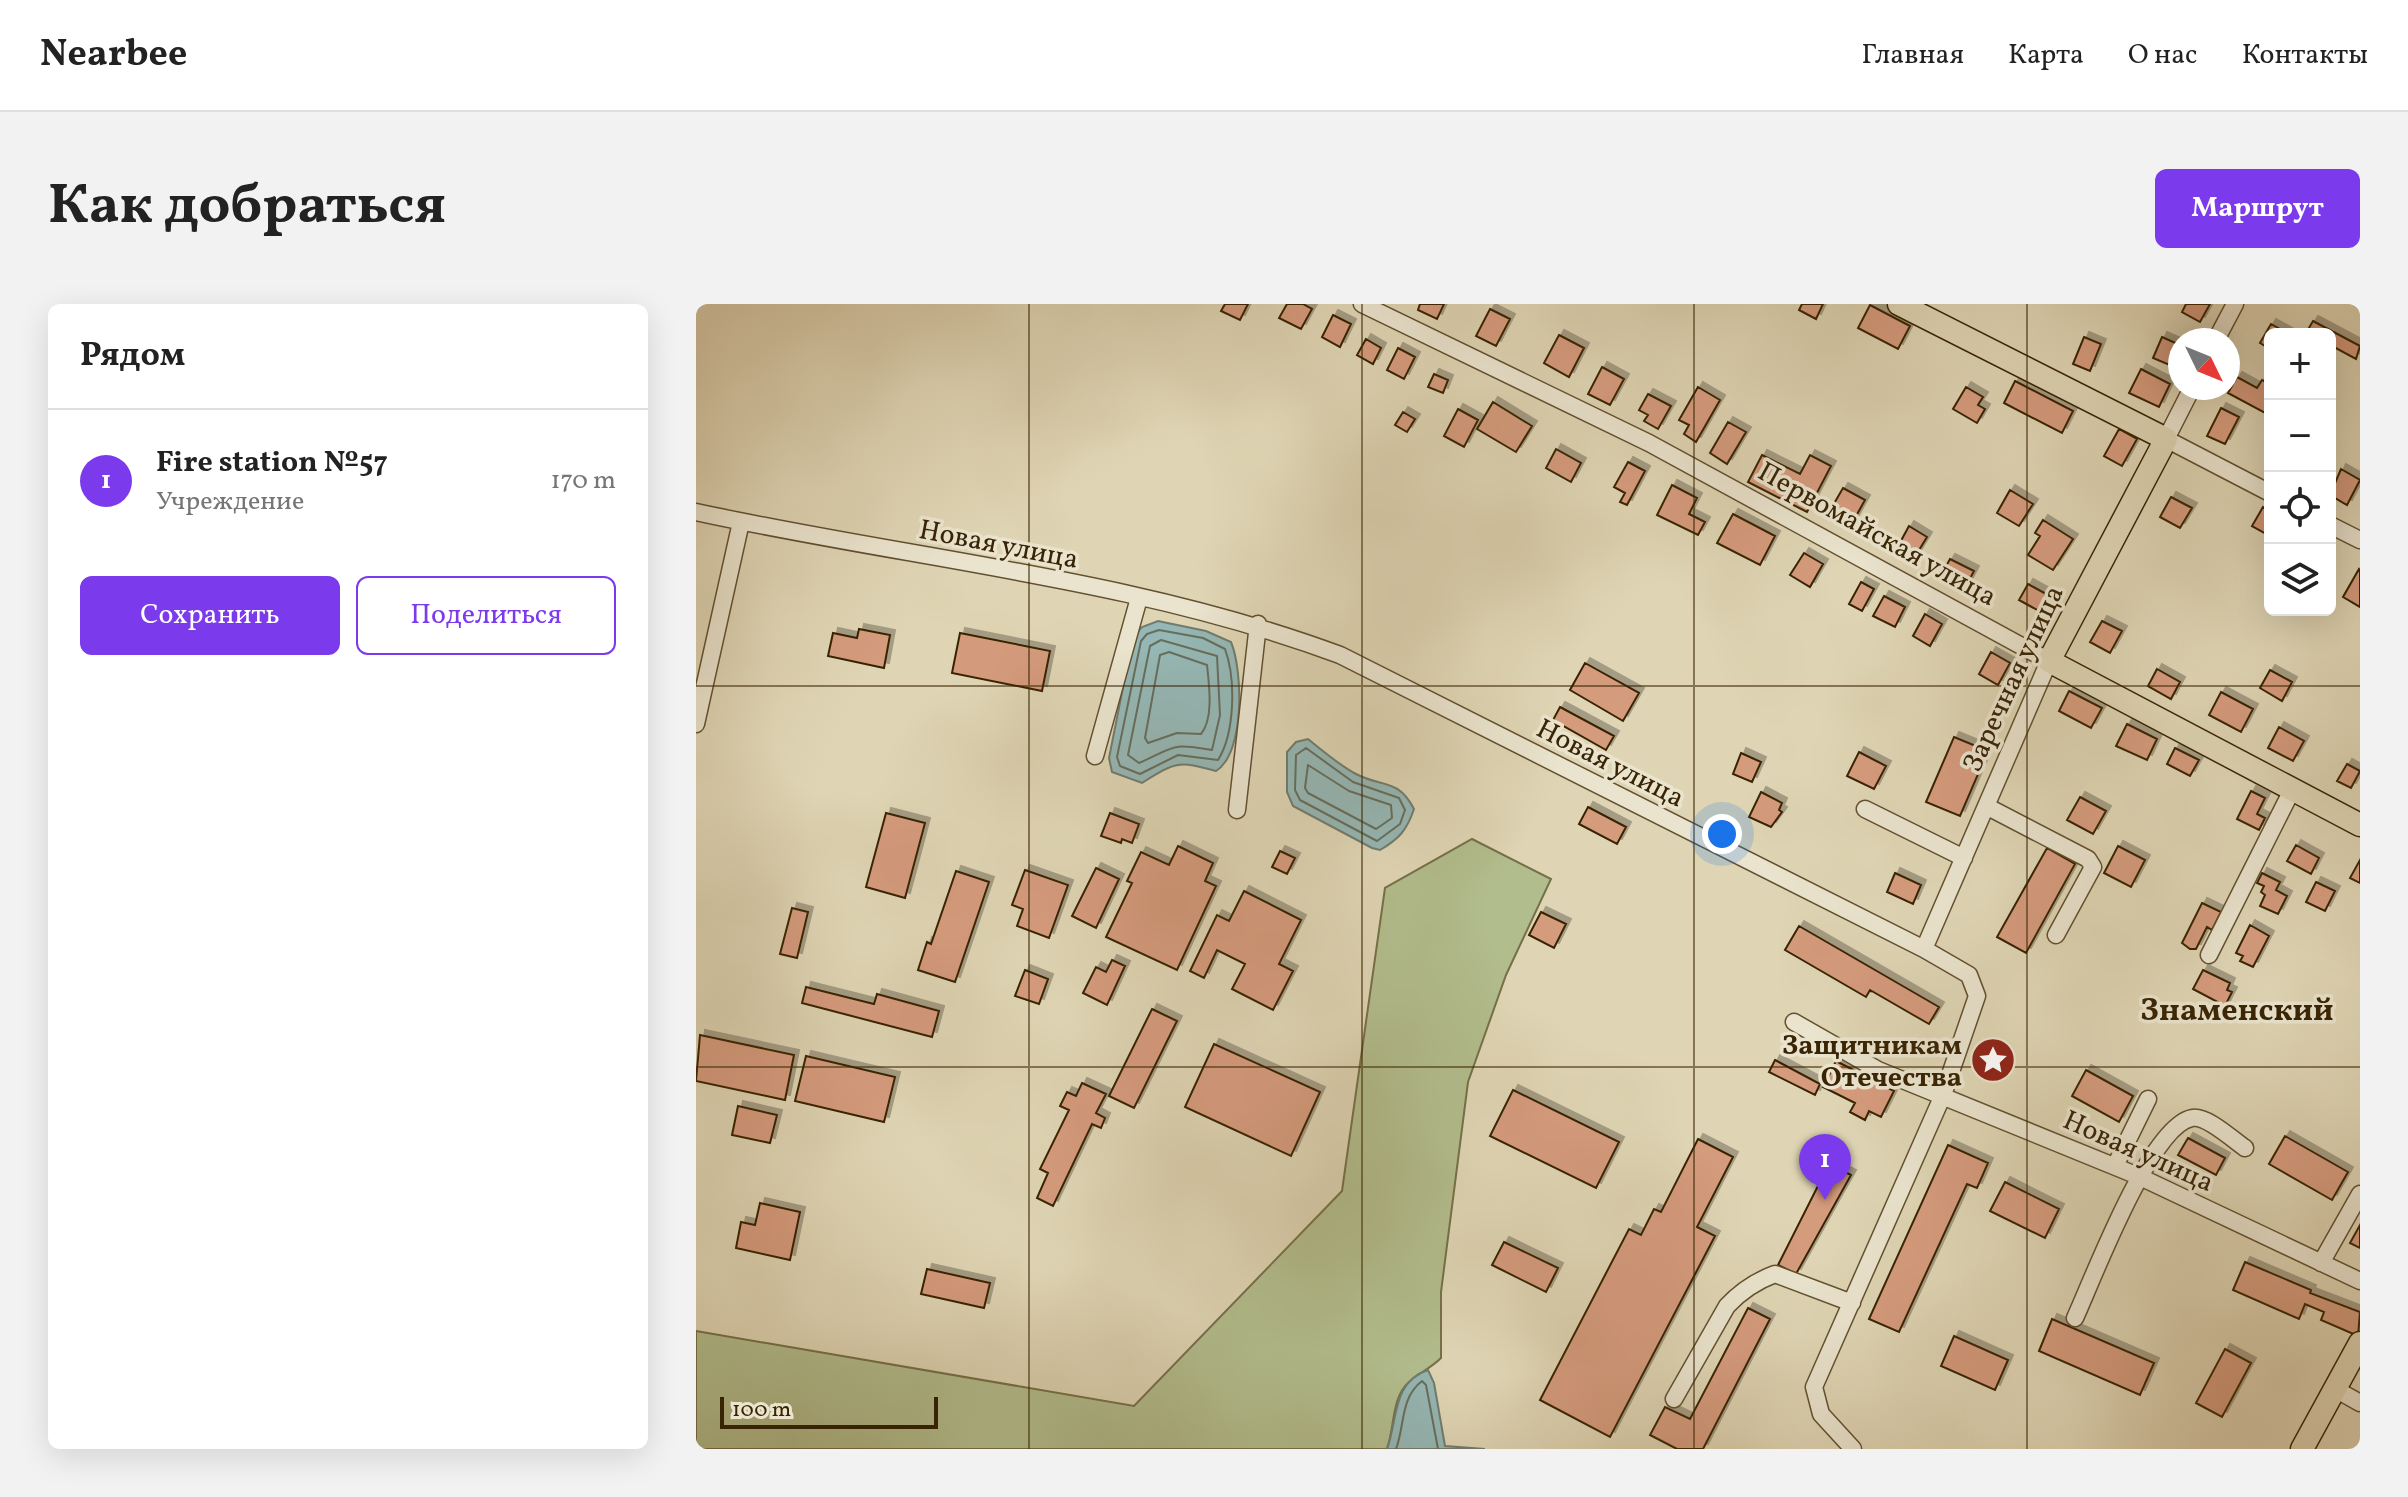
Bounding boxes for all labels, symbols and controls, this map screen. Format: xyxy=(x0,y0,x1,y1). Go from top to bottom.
text: Nearbee xyxy=(40,29,187,82)
text: Главная xyxy=(1862,36,1964,75)
text: Карта xyxy=(2008,36,2084,75)
text: О нас xyxy=(2128,36,2198,75)
text: Контакты xyxy=(2242,36,2368,75)
text: Как добраться xyxy=(48,169,446,247)
button: Маршрут xyxy=(2155,169,2360,248)
north arrow xyxy=(2168,328,2240,400)
map controls xyxy=(2264,328,2336,616)
button: + xyxy=(2264,328,2336,400)
text: Рядом xyxy=(80,333,185,380)
button: − xyxy=(2264,400,2336,472)
text: Fire station №57 xyxy=(156,442,388,484)
street label: Первомайская улица xyxy=(1750,453,2003,617)
text: 1 xyxy=(101,463,111,499)
text: 170 m xyxy=(551,463,616,499)
button: locate xyxy=(2264,472,2336,544)
text: Учреждение xyxy=(156,484,304,520)
street label: Новая улица xyxy=(916,511,1081,580)
button: layers xyxy=(2264,544,2336,616)
button: Сохранить xyxy=(80,576,340,655)
button: Поделиться xyxy=(356,576,616,655)
street label: Заречная улица xyxy=(1954,579,2075,779)
street label: Новая улица xyxy=(1529,710,1691,818)
your location xyxy=(1702,814,1742,854)
district label: Знаменский xyxy=(2140,990,2334,1034)
place label: Защитникам Отечества xyxy=(1782,1027,1962,1098)
place icon: Защитникам Отечества xyxy=(1969,1036,2017,1084)
street label: Новая улица xyxy=(2056,1102,2220,1203)
pin: 1 xyxy=(1799,1134,1851,1200)
scale bar xyxy=(720,1393,938,1429)
text: 100 m xyxy=(732,1395,791,1426)

